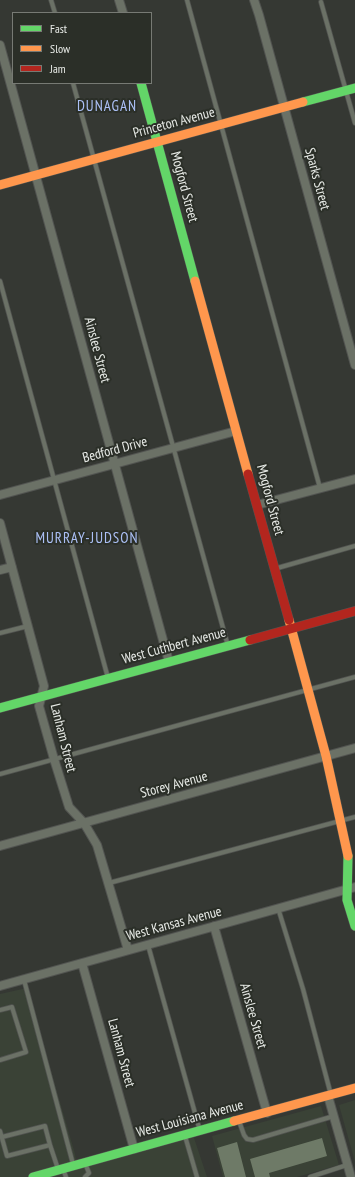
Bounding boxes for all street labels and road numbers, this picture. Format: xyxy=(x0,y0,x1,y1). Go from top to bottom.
street label: Princeton Avenue xyxy=(131,104,217,142)
street label: Sparks Street xyxy=(301,146,333,212)
street label: Mogford Street xyxy=(167,150,201,224)
street label: Ainslee Street xyxy=(80,315,114,385)
street label: Bedford Drive xyxy=(81,433,149,467)
street label: Mogford Street xyxy=(253,463,287,537)
street label: West Cuthbert Avenue xyxy=(120,624,228,668)
street label: Lanham Street xyxy=(46,702,80,774)
street label: Storey Avenue xyxy=(139,768,209,802)
street label: West Kansas Avenue xyxy=(124,903,224,945)
street label: Ainslee Street xyxy=(236,981,270,1051)
street label: Lanham Street xyxy=(104,1017,138,1089)
street label: West Louisiana Avenue xyxy=(135,1097,245,1141)

